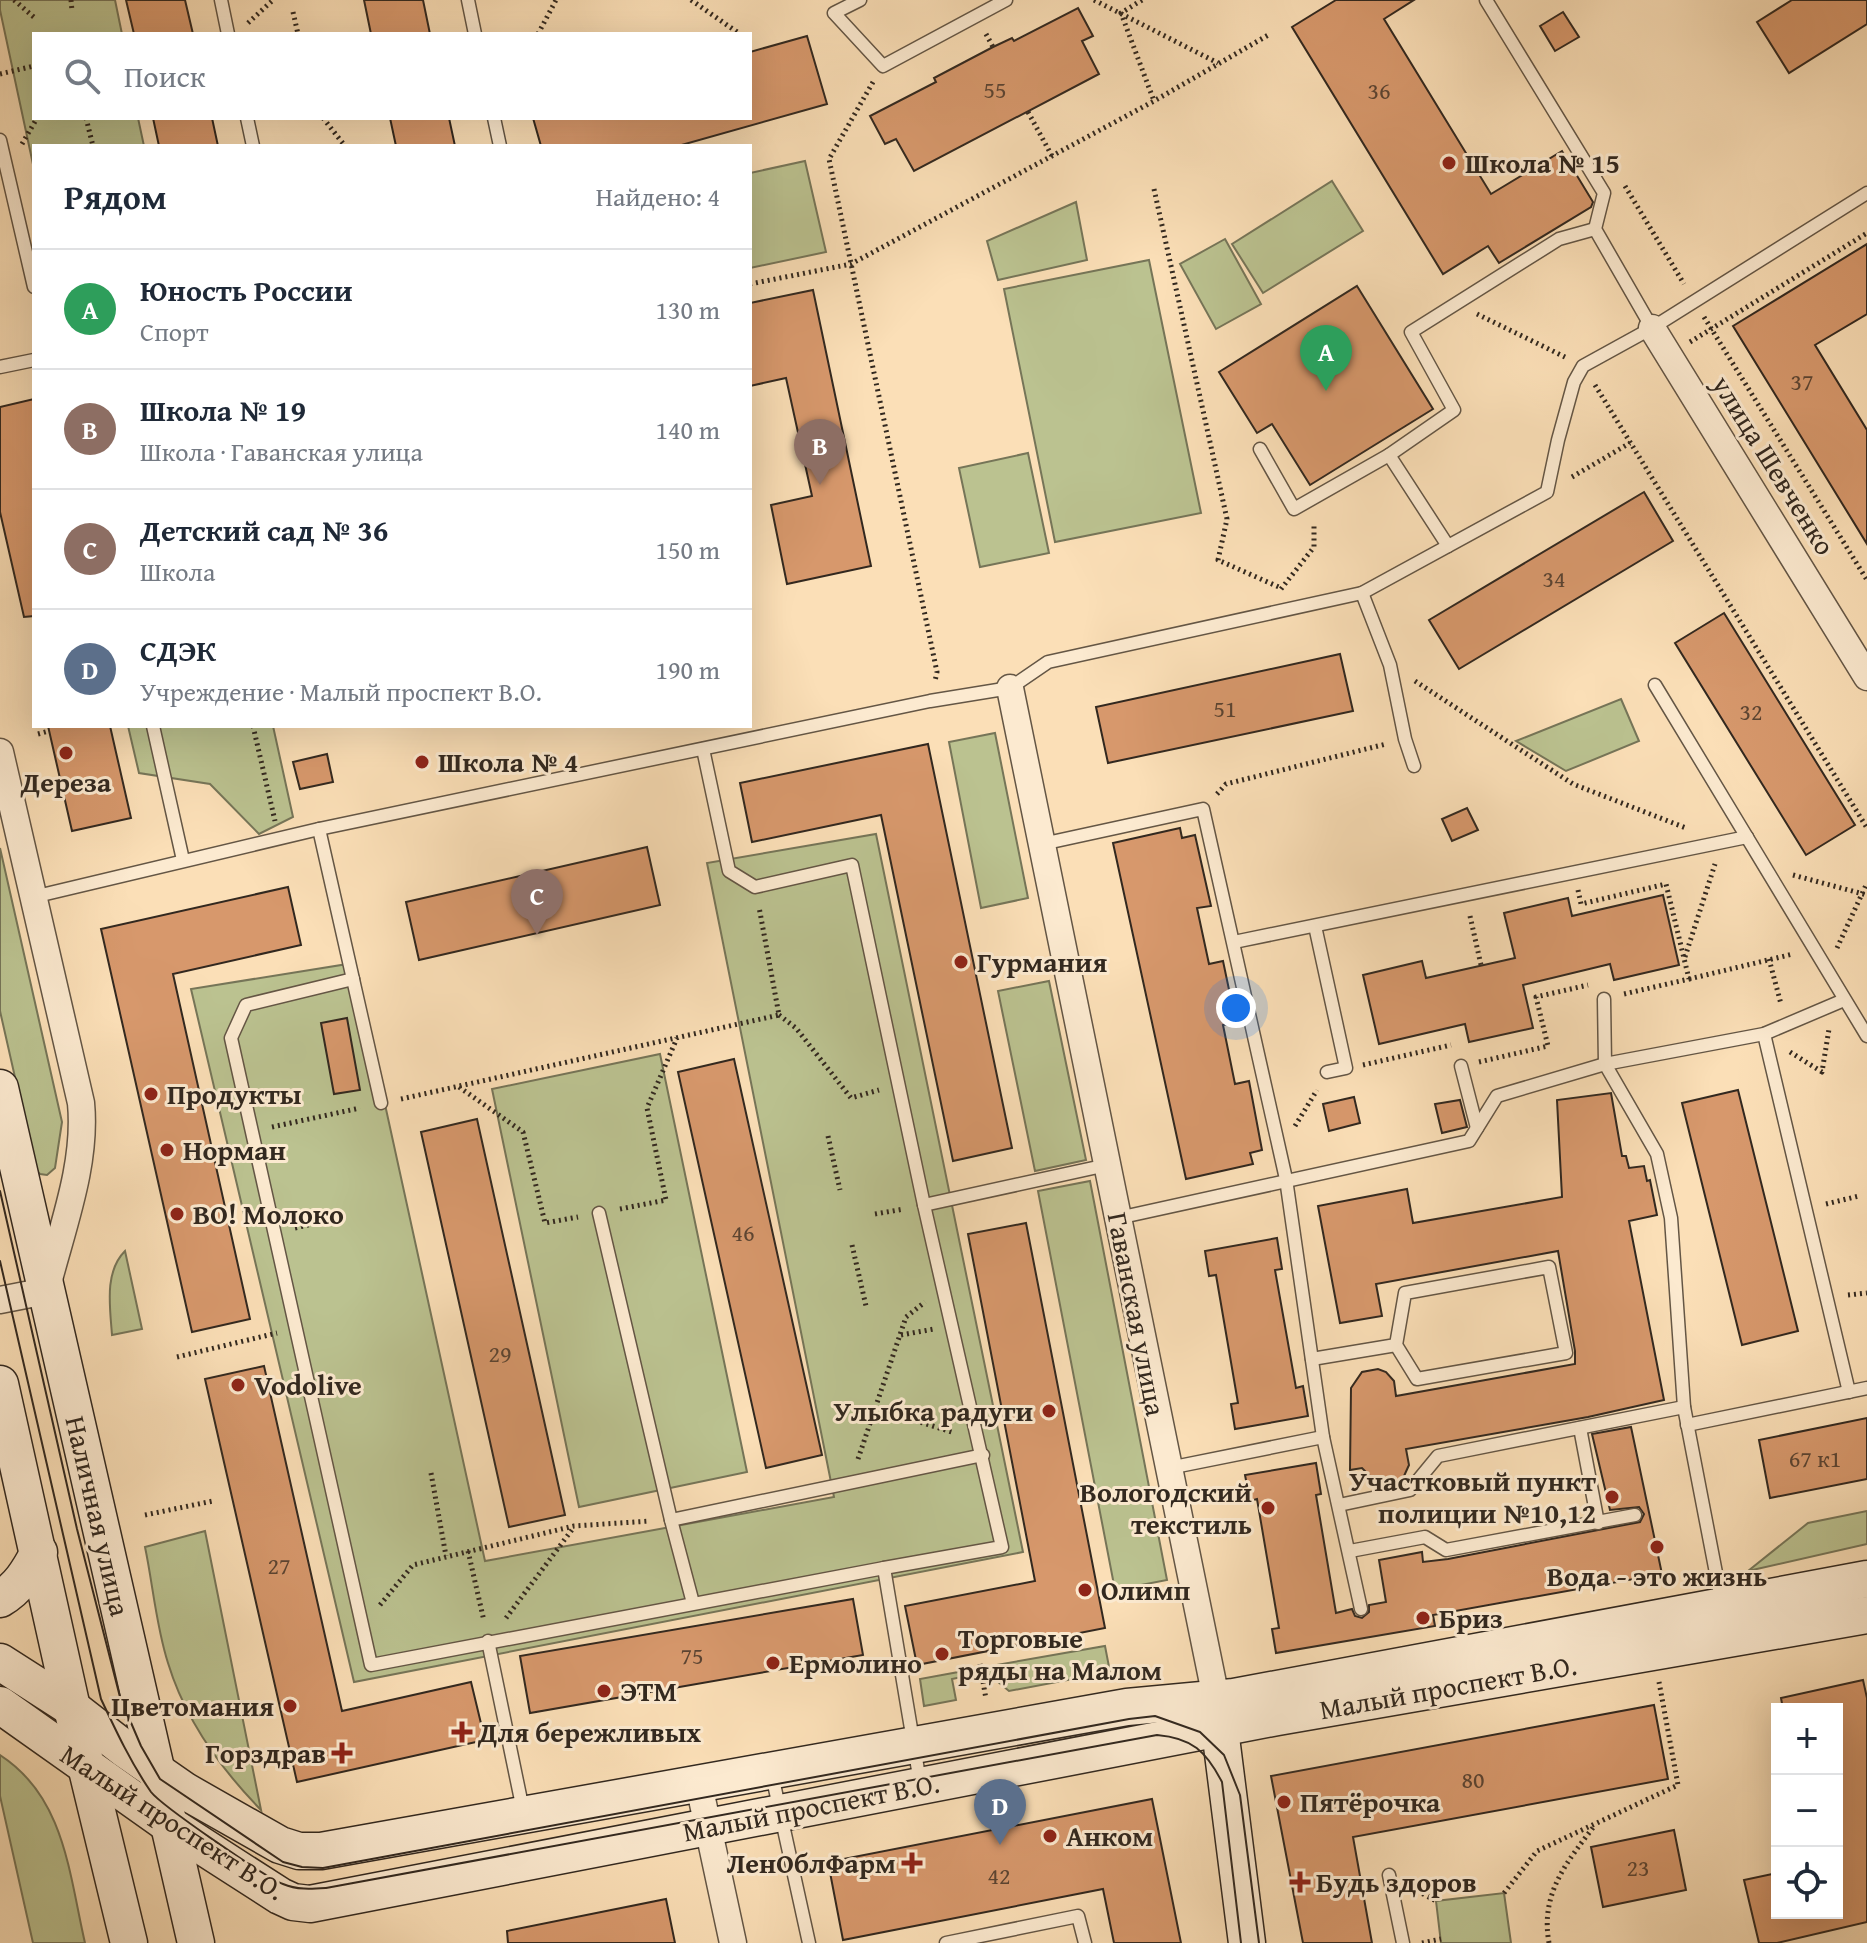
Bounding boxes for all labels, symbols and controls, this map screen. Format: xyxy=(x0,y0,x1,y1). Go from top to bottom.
search box xyxy=(32,32,752,120)
icon: search xyxy=(60,54,104,98)
text: Поиск xyxy=(124,54,206,98)
house number: 55 xyxy=(983,72,1007,107)
house number: 36 xyxy=(1367,73,1391,108)
place label: Школа № 15 xyxy=(1465,142,1620,183)
marker: Школа № 15 xyxy=(1440,154,1458,172)
text: Рядом xyxy=(64,172,167,221)
text: Найдено: 4 xyxy=(596,177,720,216)
text: Юность России xyxy=(140,268,352,312)
text: A xyxy=(82,290,98,329)
text: 130 m xyxy=(655,290,720,329)
text: Спорт xyxy=(140,312,209,351)
pin: A xyxy=(1300,325,1352,391)
house number: 37 xyxy=(1790,364,1814,399)
street label: улица Шевченко xyxy=(1702,366,1846,563)
text: Школа № 19 xyxy=(140,388,306,432)
text: B xyxy=(82,410,98,449)
text: 140 m xyxy=(655,410,720,449)
pin: B xyxy=(794,419,846,485)
text: Школа · Гаванская улица xyxy=(140,432,423,471)
text: Детский сад № 36 xyxy=(140,508,388,552)
text: C xyxy=(83,530,97,569)
text: 150 m xyxy=(655,530,720,569)
text: Школа xyxy=(140,552,215,591)
house number: 34 xyxy=(1542,561,1566,596)
text: СДЭК xyxy=(140,628,216,672)
text: D xyxy=(82,650,98,689)
text: 190 m xyxy=(655,650,720,689)
text: Учреждение · Малый проспект В.О. xyxy=(140,672,542,711)
house number: 51 xyxy=(1213,691,1237,726)
house number: 32 xyxy=(1739,694,1763,729)
place label: Школа № 4 xyxy=(438,741,578,782)
marker: Дереза xyxy=(57,744,75,762)
marker: Школа № 4 xyxy=(413,753,431,771)
place label: Дереза xyxy=(20,761,112,802)
pin: C xyxy=(511,869,563,935)
place label: Гурмания xyxy=(977,941,1107,982)
marker: Гурмания xyxy=(952,953,970,971)
your location xyxy=(1216,988,1256,1028)
place label: Продукты xyxy=(167,1073,302,1114)
marker: Продукты xyxy=(142,1085,160,1103)
place label: Норман xyxy=(183,1129,286,1170)
marker: Норман xyxy=(158,1141,176,1159)
place label: ВО! Молоко xyxy=(193,1193,344,1234)
marker: ВО! Молоко xyxy=(168,1205,186,1223)
street label: Гаванская улица xyxy=(1098,1209,1177,1420)
house number: 46 xyxy=(731,1215,755,1250)
house number: 29 xyxy=(488,1336,512,1371)
place label: Vodolive xyxy=(254,1364,362,1405)
marker: Vodolive xyxy=(229,1376,247,1394)
place label: Улыбка радуги xyxy=(833,1390,1033,1431)
marker: Улыбка радуги xyxy=(1040,1402,1058,1420)
street label: Наличная улица xyxy=(56,1412,142,1621)
house number: 67 к1 xyxy=(1789,1441,1841,1476)
place label: Участковый пункт полиции №10,12 xyxy=(1349,1460,1596,1533)
place label: Вологодский текстиль xyxy=(1080,1471,1252,1544)
marker: Участковый пункт полиции №10,12 xyxy=(1603,1488,1621,1506)
marker: Вологодский текстиль xyxy=(1259,1499,1277,1517)
marker: Вода - это жизнь xyxy=(1648,1538,1666,1556)
house number: 27 xyxy=(267,1548,291,1583)
place label: Вода - это жизнь xyxy=(1547,1555,1767,1596)
place label: Олимп xyxy=(1101,1569,1190,1610)
marker: Олимп xyxy=(1076,1581,1094,1599)
place label: Бриз xyxy=(1439,1597,1503,1638)
marker: Бриз xyxy=(1414,1609,1432,1627)
place label: Торговые ряды на Малом xyxy=(958,1617,1162,1690)
house number: 75 xyxy=(680,1638,704,1673)
place label: Ермолино xyxy=(789,1642,922,1683)
street label: Малый проспект В.О. xyxy=(1316,1644,1580,1729)
marker: Торговые ряды на Малом xyxy=(933,1645,951,1663)
marker: Ермолино xyxy=(764,1654,782,1672)
place label: ЭТМ xyxy=(620,1670,677,1711)
marker: ЭТМ xyxy=(595,1682,613,1700)
place label: Цветомания xyxy=(111,1685,274,1726)
marker: Цветомания xyxy=(281,1697,299,1715)
map controls xyxy=(1771,1703,1843,1919)
button: + xyxy=(1771,1703,1843,1775)
place label: Для бережливых xyxy=(477,1711,701,1752)
marker: Для бережливых xyxy=(453,1723,471,1741)
place label: Горздрав xyxy=(205,1732,326,1773)
street label: Малый проспект В.О. xyxy=(53,1733,294,1910)
marker: Горздрав xyxy=(333,1744,351,1762)
street label: Малый проспект В.О. xyxy=(679,1762,943,1851)
house number: 80 xyxy=(1461,1762,1485,1797)
button: − xyxy=(1771,1775,1843,1847)
pin: D xyxy=(974,1779,1026,1845)
place label: Пятёрочка xyxy=(1300,1781,1441,1822)
marker: Пятёрочка xyxy=(1275,1793,1293,1811)
place label: Анком xyxy=(1066,1815,1153,1856)
marker: Анком xyxy=(1041,1827,1059,1845)
place label: ЛенОблФарм xyxy=(727,1842,896,1883)
button: locate xyxy=(1771,1847,1843,1919)
house number: 23 xyxy=(1626,1850,1650,1885)
marker: ЛенОблФарм xyxy=(903,1854,921,1872)
house number: 42 xyxy=(987,1858,1011,1893)
place label: Будь здоров xyxy=(1316,1861,1477,1902)
marker: Будь здоров xyxy=(1291,1873,1309,1891)

